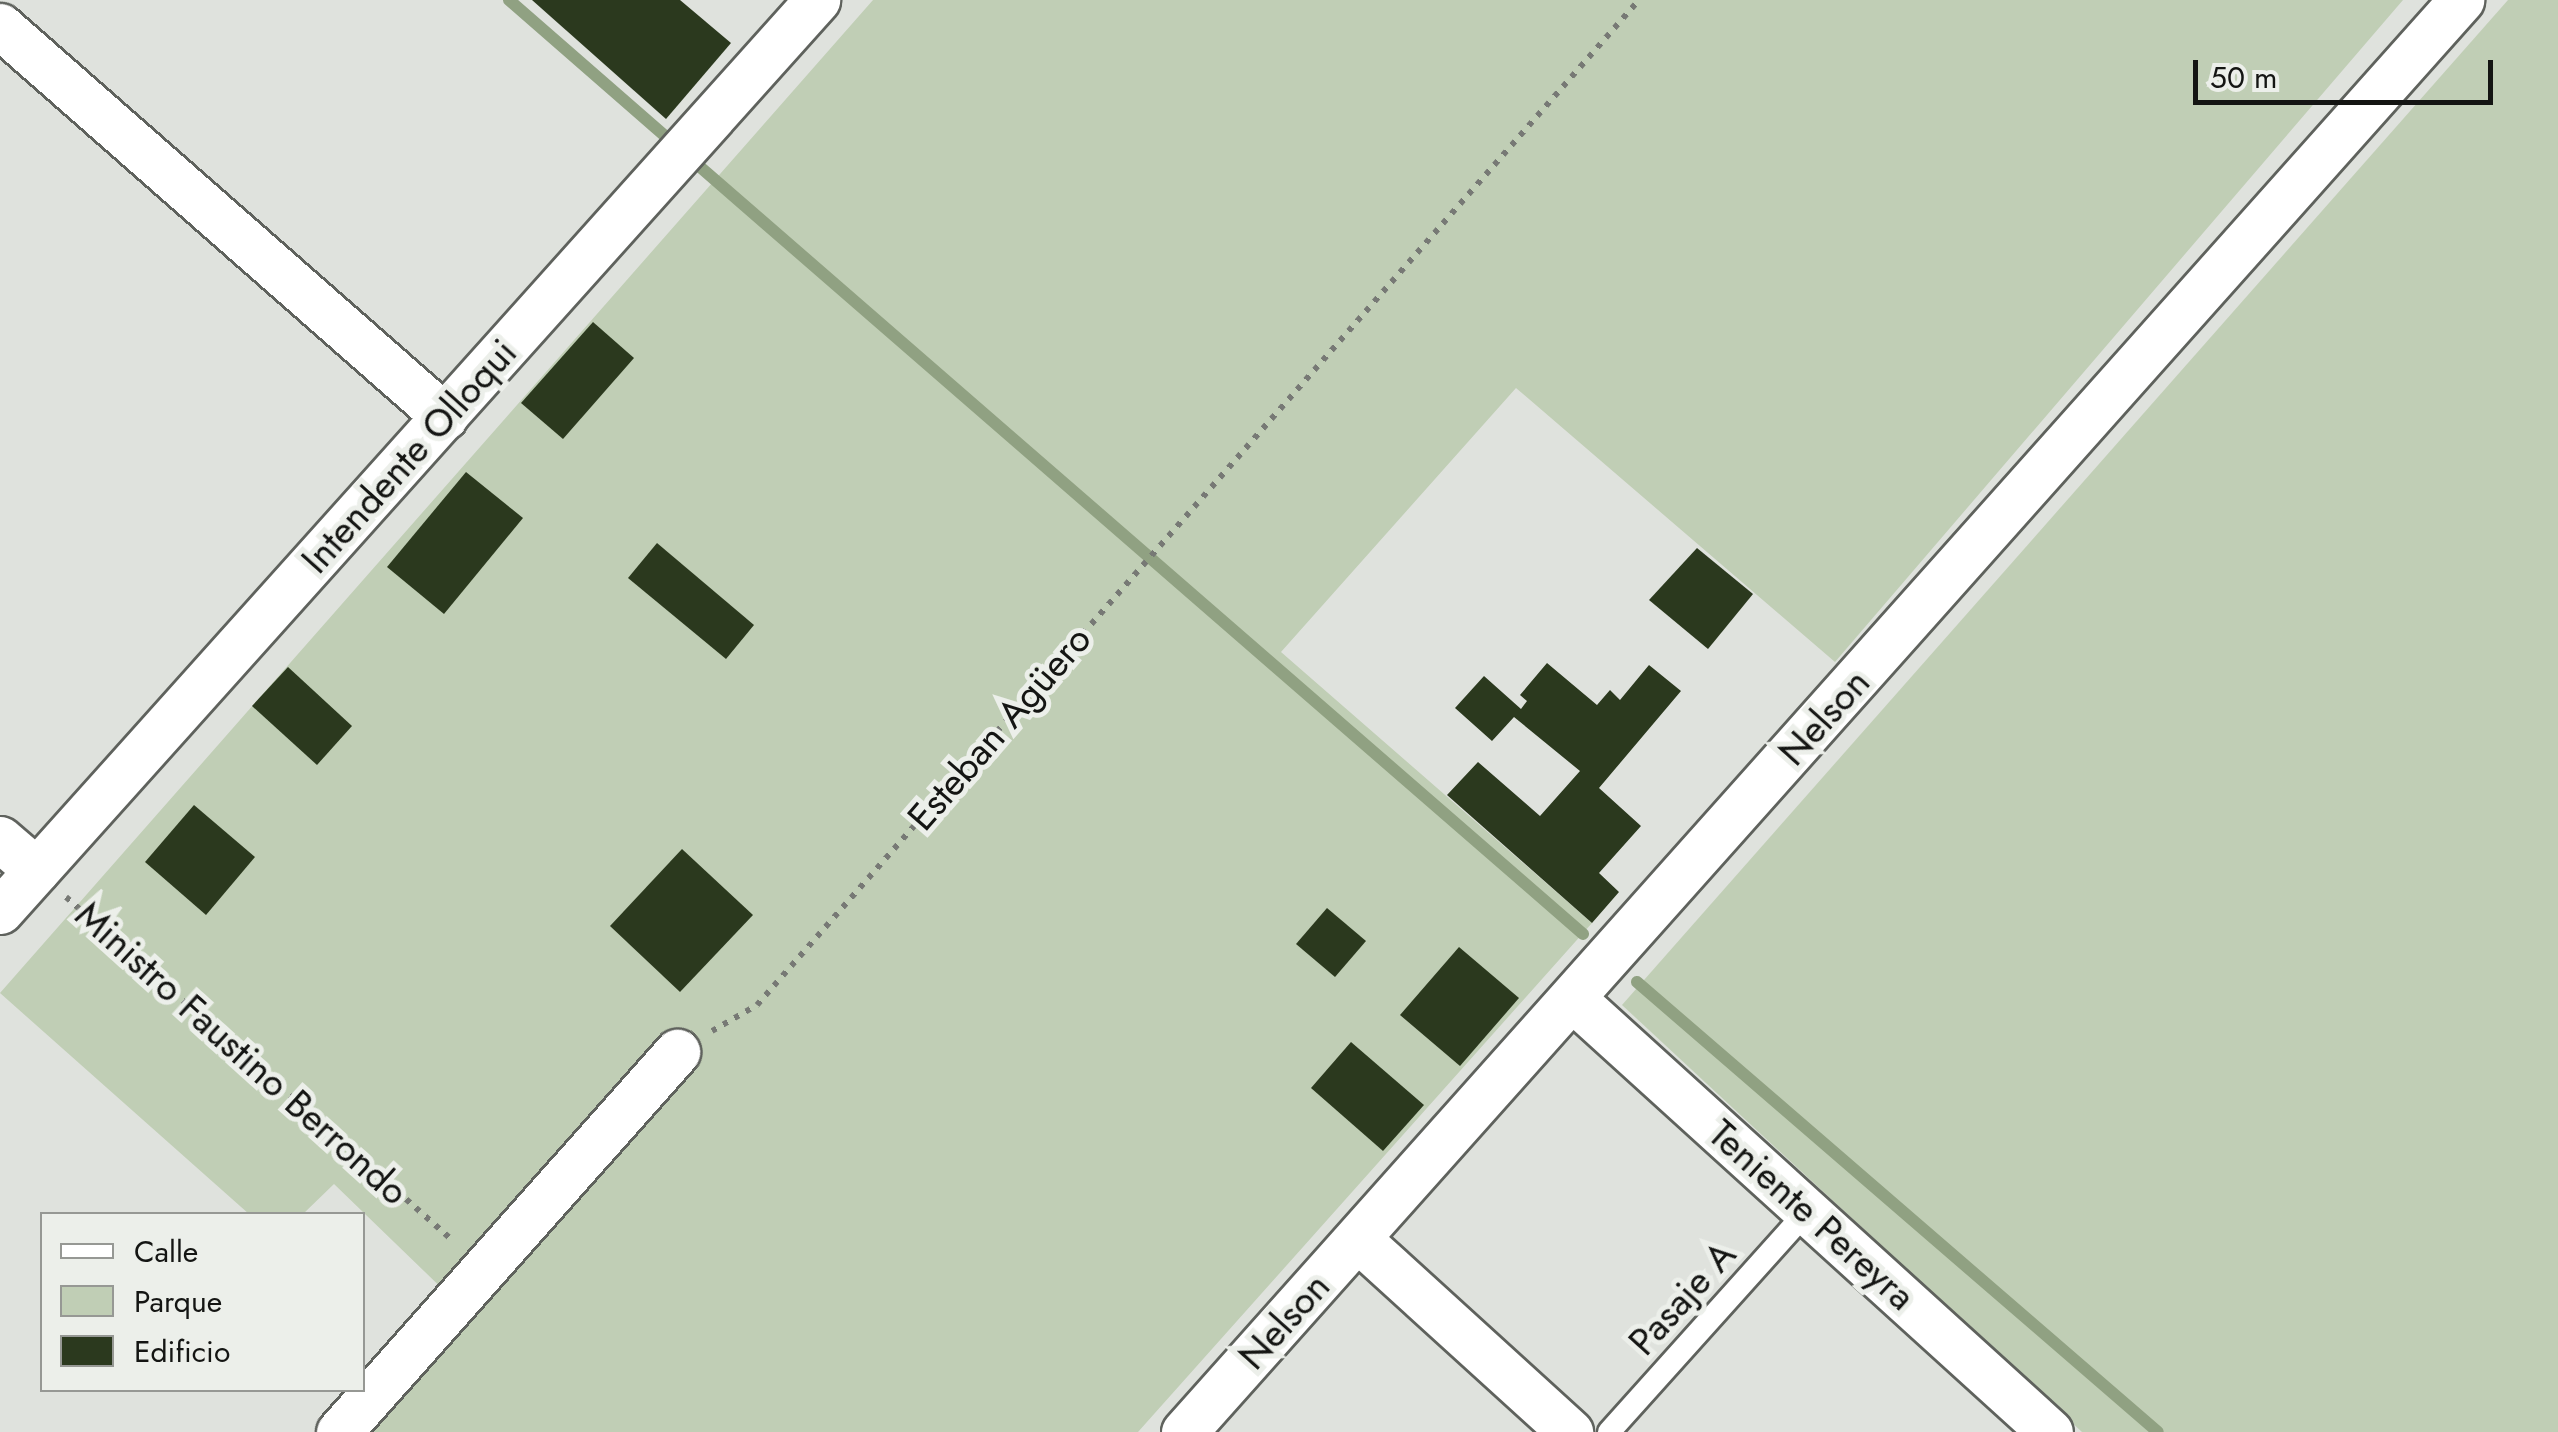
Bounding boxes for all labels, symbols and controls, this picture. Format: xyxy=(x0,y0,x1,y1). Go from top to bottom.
scale bar xyxy=(2198,40,2498,102)
text: 50 m xyxy=(2210,56,2277,99)
street label: Intendente Olloqui xyxy=(292,330,526,582)
street label: Esteban Agüero xyxy=(898,617,1100,839)
street label: Nelson xyxy=(1769,659,1879,775)
street label: Ministro Faustino Berrondo xyxy=(66,892,418,1214)
street label: Teniente Pereyra xyxy=(1700,1111,1924,1319)
legend xyxy=(40,1212,365,1392)
text: Calle xyxy=(134,1230,198,1273)
street label: Pasaje A xyxy=(1619,1232,1745,1364)
street label: Nelson xyxy=(1229,1263,1339,1379)
text: Parque xyxy=(134,1280,222,1323)
text: Edificio xyxy=(134,1330,230,1373)

